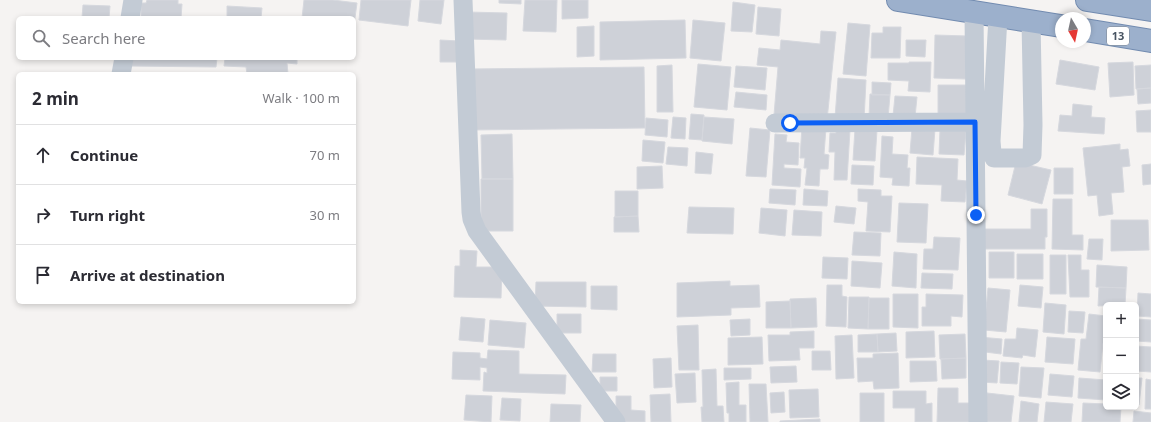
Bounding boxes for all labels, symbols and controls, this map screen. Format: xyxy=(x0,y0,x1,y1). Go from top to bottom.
north arrow xyxy=(1055,12,1091,48)
search box xyxy=(16,16,356,60)
icon: search xyxy=(30,27,52,49)
road number: 13 xyxy=(1107,27,1129,45)
text: Search here xyxy=(62,28,145,48)
text: 2 min xyxy=(32,87,79,110)
text: Walk · 100 m xyxy=(262,89,340,107)
route start xyxy=(781,114,799,132)
icon: ahead xyxy=(32,144,54,166)
text: Continue xyxy=(70,145,138,165)
text: 70 m xyxy=(310,146,340,164)
icon: right xyxy=(32,204,54,226)
text: Turn right xyxy=(70,205,145,225)
text: 30 m xyxy=(310,206,340,224)
route end xyxy=(967,206,985,224)
icon: arrive xyxy=(32,264,54,286)
text: Arrive at destination xyxy=(70,265,225,285)
map controls xyxy=(1103,302,1139,410)
button: + xyxy=(1103,302,1139,338)
button: − xyxy=(1103,338,1139,374)
button: layers xyxy=(1103,374,1139,410)

